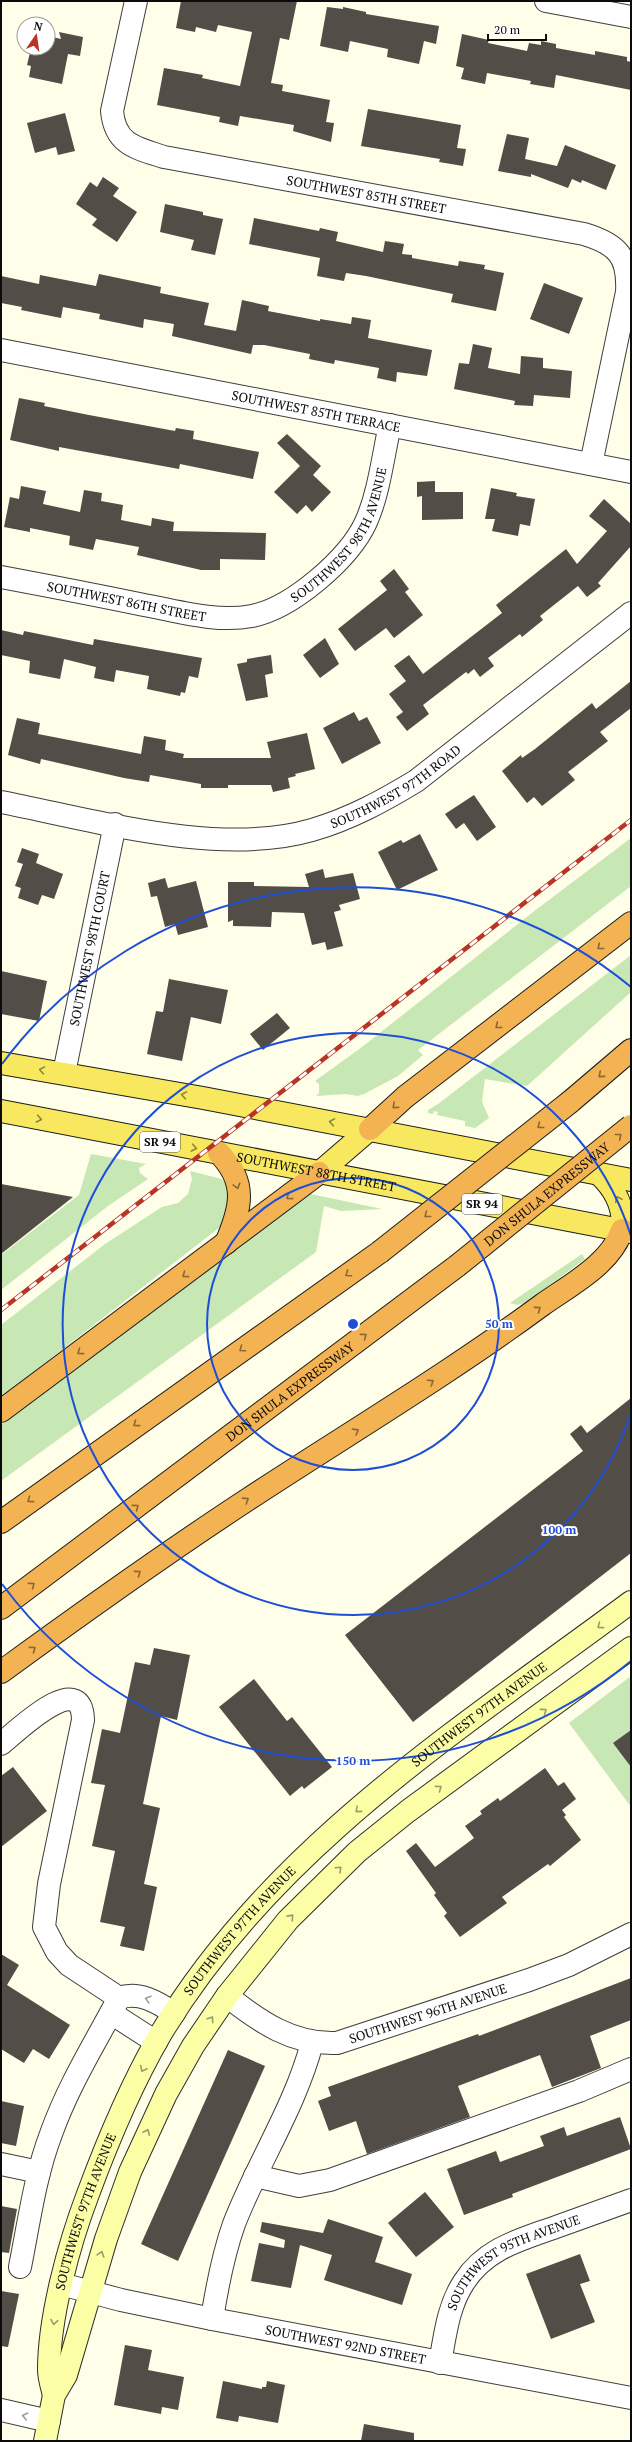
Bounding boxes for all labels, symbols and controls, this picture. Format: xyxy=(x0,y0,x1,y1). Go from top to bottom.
north arrow xyxy=(16,16,56,56)
scale bar xyxy=(488,16,546,42)
text: N xyxy=(33,18,45,34)
text: 20 m xyxy=(494,22,521,37)
street label: SOUTHWEST 85TH STREET xyxy=(285,171,448,218)
street label: SOUTHWEST 85TH TERRACE xyxy=(230,386,402,436)
street label: SOUTHWEST 98TH AVENUE xyxy=(287,465,390,606)
street label: SOUTHWEST 86TH STREET xyxy=(46,577,207,626)
street label: SOUTHWEST 97TH ROAD xyxy=(328,740,465,832)
street label: SOUTHWEST 98TH COURT xyxy=(65,870,114,1028)
one-way arrow xyxy=(598,942,605,949)
one-way arrow xyxy=(495,1022,502,1029)
one-way arrow xyxy=(39,1066,46,1074)
one-way arrow xyxy=(599,1071,606,1078)
one-way arrow xyxy=(181,1091,187,1099)
one-way arrow xyxy=(392,1102,400,1109)
one-way arrow xyxy=(36,1114,42,1122)
one-way arrow xyxy=(329,1119,335,1127)
one-way arrow xyxy=(537,1121,544,1128)
road number: SR 94 xyxy=(140,1132,180,1152)
one-way arrow xyxy=(614,1134,621,1141)
street label: DON SHULA EXPRESSWAY xyxy=(480,1137,614,1250)
one-way arrow xyxy=(191,1144,198,1152)
street label: SOUTHWEST 88TH STREET xyxy=(235,1147,397,1196)
one-way arrow xyxy=(233,1183,241,1189)
one-way arrow xyxy=(286,1192,293,1199)
road number: SR 94 xyxy=(462,1194,502,1214)
one-way arrow xyxy=(615,1196,623,1204)
one-way arrow xyxy=(424,1210,431,1217)
one-way arrow xyxy=(345,1269,352,1277)
one-way arrow xyxy=(182,1270,189,1277)
one-way arrow xyxy=(533,1307,540,1314)
text: 50 m xyxy=(485,1316,513,1331)
centre of rings xyxy=(346,1317,360,1331)
one-way arrow xyxy=(359,1334,366,1341)
street label: DON SHULA EXPRESSWAY xyxy=(222,1337,358,1446)
one-way arrow xyxy=(239,1344,246,1352)
one-way arrow xyxy=(77,1347,84,1354)
one-way arrow xyxy=(426,1380,433,1387)
one-way arrow xyxy=(133,1420,140,1427)
one-way arrow xyxy=(352,1428,359,1436)
one-way arrow xyxy=(28,1495,35,1502)
one-way arrow xyxy=(242,1498,249,1505)
one-way arrow xyxy=(132,1504,139,1511)
text: 100 m xyxy=(542,1522,576,1537)
one-way arrow xyxy=(134,1570,141,1578)
one-way arrow xyxy=(28,1582,35,1589)
one-way arrow xyxy=(597,1621,604,1628)
one-way arrow xyxy=(28,1647,35,1654)
street label: SOUTHWEST 97TH AVENUE xyxy=(407,1657,550,1771)
one-way arrow xyxy=(540,1709,547,1716)
text: 150 m xyxy=(336,1753,370,1768)
one-way arrow xyxy=(435,1786,442,1793)
one-way arrow xyxy=(355,1805,362,1812)
street label: SOUTHWEST 97TH AVENUE xyxy=(179,1862,300,1999)
one-way arrow xyxy=(334,1866,342,1874)
one-way arrow xyxy=(286,1914,293,1922)
street label: SOUTHWEST 96TH AVENUE xyxy=(347,1979,509,2047)
one-way arrow xyxy=(144,1995,151,2004)
one-way arrow xyxy=(206,2016,213,2023)
one-way arrow xyxy=(140,2065,147,2072)
one-way arrow xyxy=(142,2129,150,2137)
street label: SOUTHWEST 97TH AVENUE xyxy=(51,2130,120,2292)
street label: SOUTHWEST 95TH AVENUE xyxy=(443,2210,582,2313)
one-way arrow xyxy=(96,2251,105,2258)
one-way arrow xyxy=(50,2319,59,2325)
street label: SOUTHWEST 92ND STREET xyxy=(264,2320,427,2368)
one-way arrow xyxy=(22,2412,28,2420)

